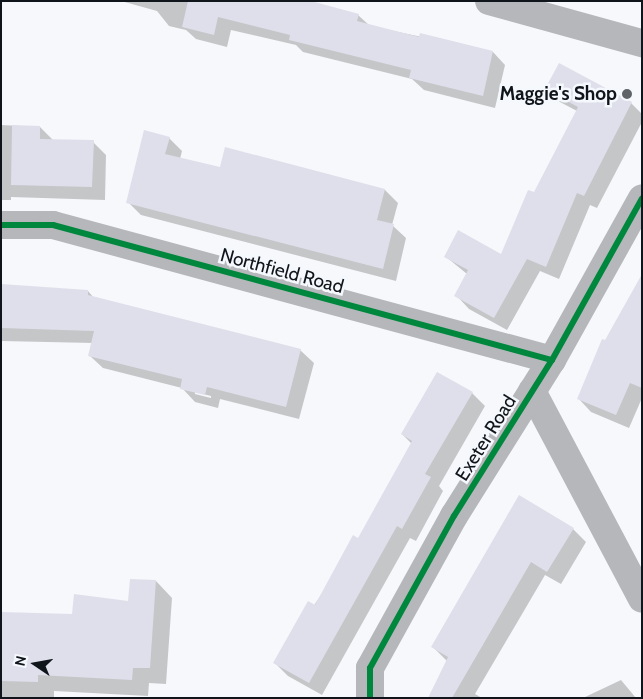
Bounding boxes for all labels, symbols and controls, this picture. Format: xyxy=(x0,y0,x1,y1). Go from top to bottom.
place label: Maggie's Shop xyxy=(500,83,617,105)
marker: Maggie's Shop xyxy=(621,88,633,100)
street label: Northfield Road xyxy=(218,244,346,298)
street label: Exeter Road xyxy=(451,391,521,485)
north arrow xyxy=(10,639,60,689)
text: N xyxy=(10,654,30,668)

